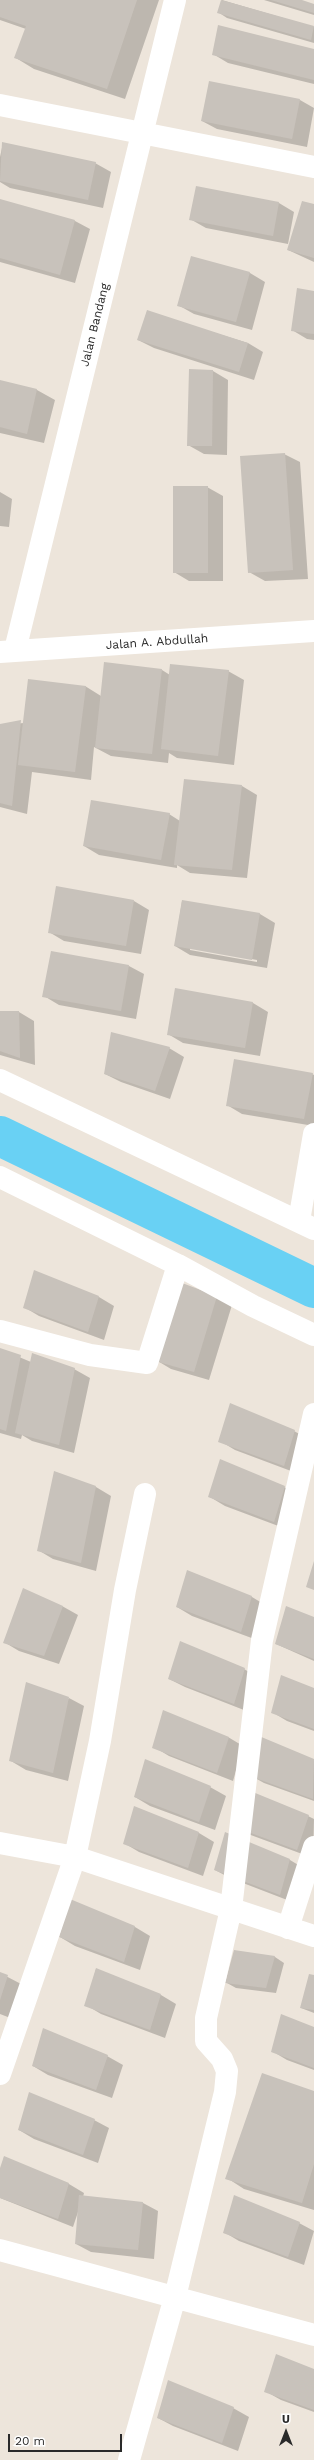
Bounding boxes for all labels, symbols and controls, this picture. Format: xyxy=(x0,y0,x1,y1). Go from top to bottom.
street label: Jalan Bandang xyxy=(78,282,112,368)
street label: Jalan A. Abdullah xyxy=(105,631,209,653)
north arrow xyxy=(266,2412,306,2452)
text: U xyxy=(282,2413,290,2426)
scale bar xyxy=(10,2426,124,2452)
text: 20 m xyxy=(15,2434,45,2448)

